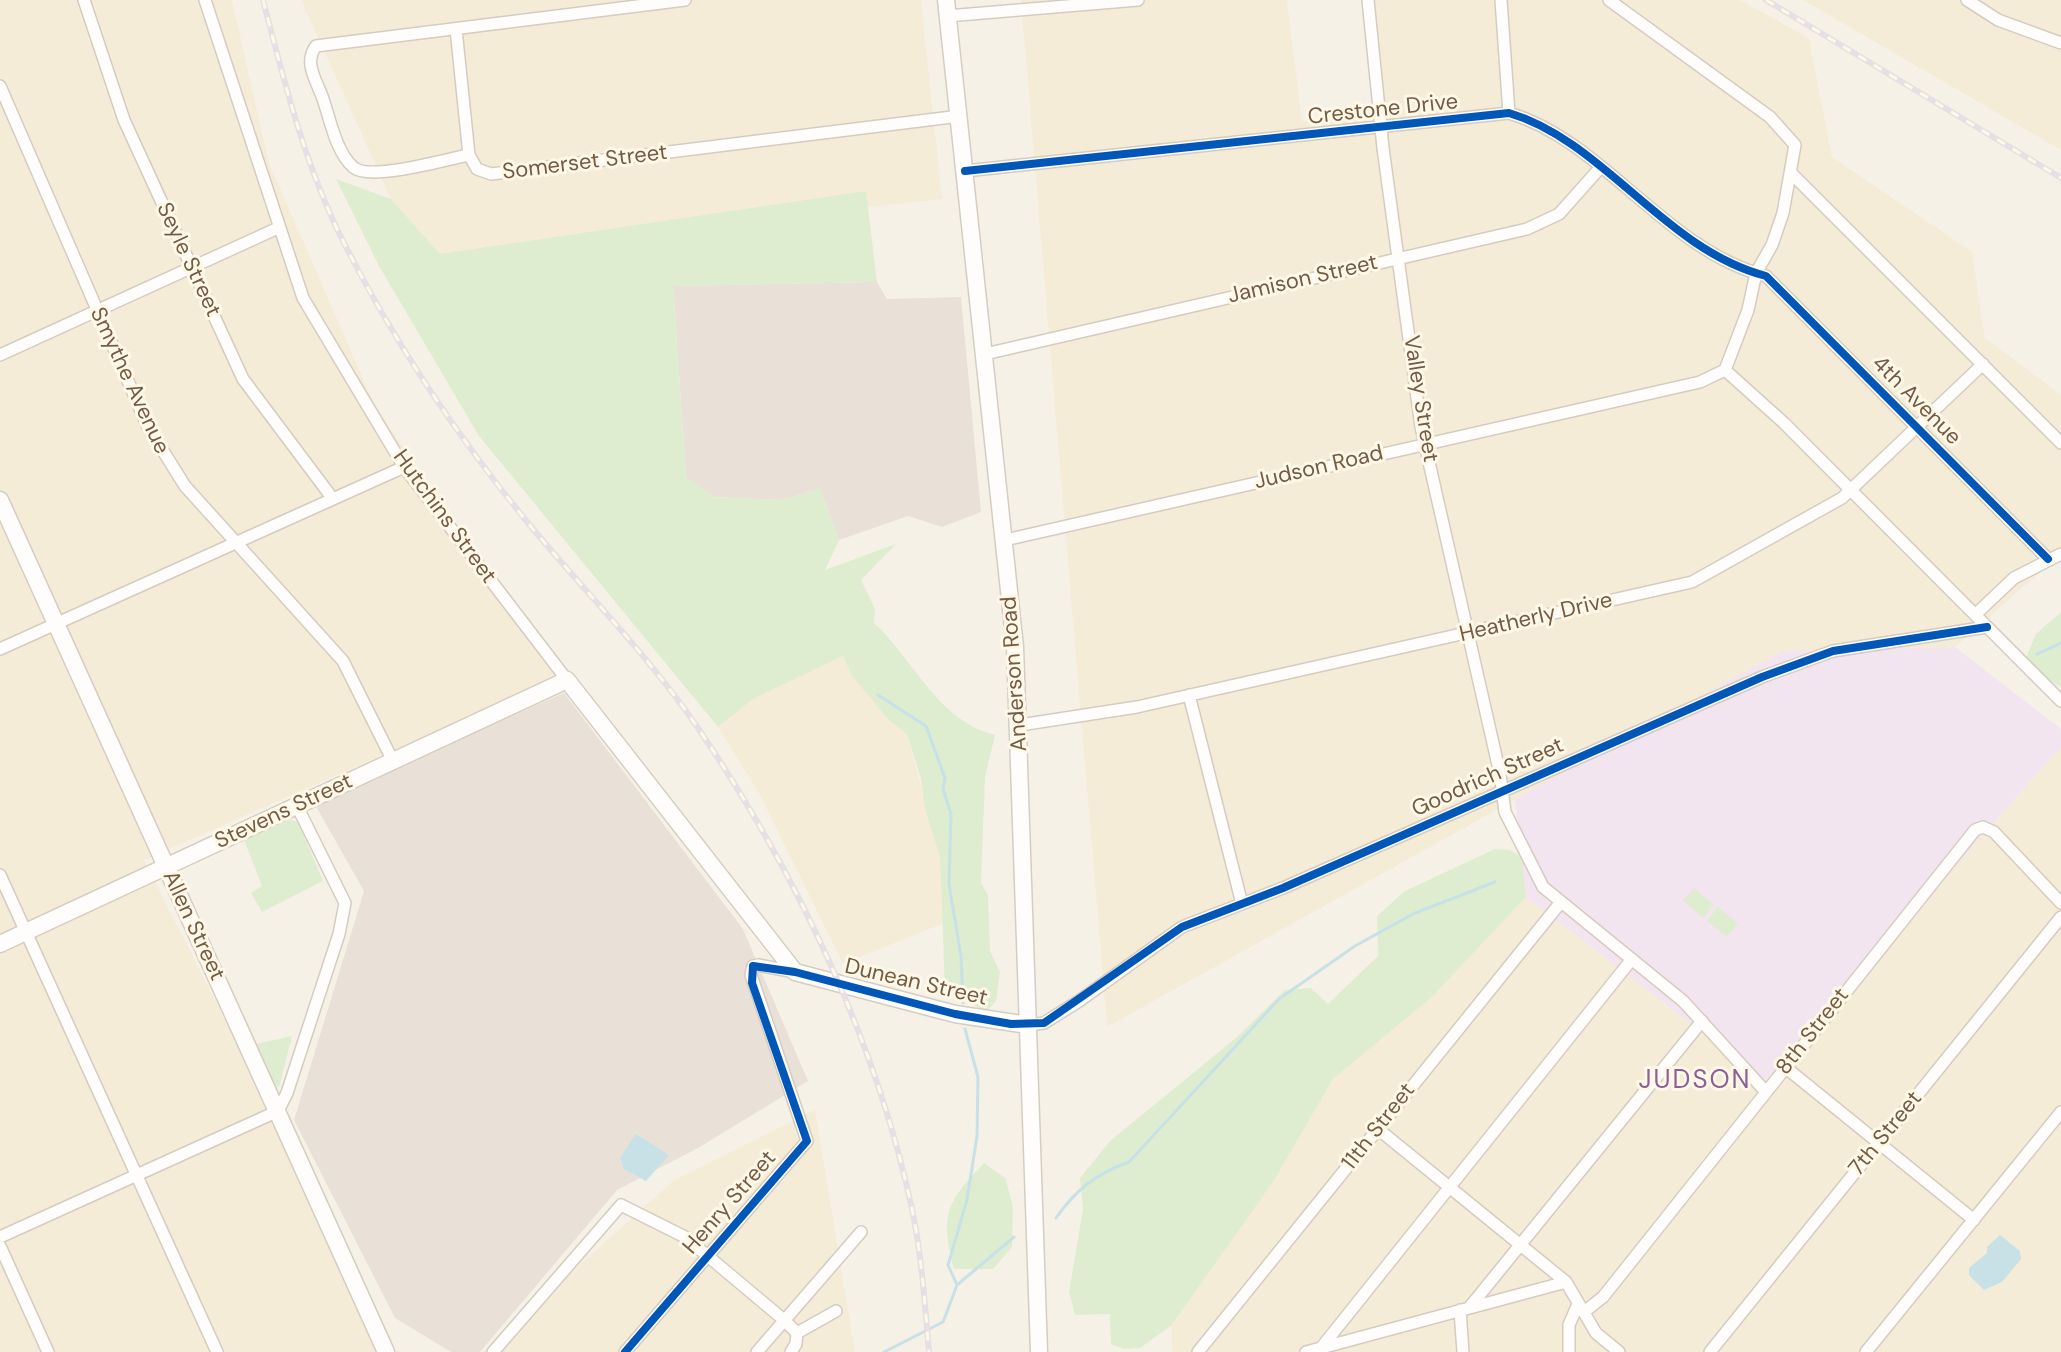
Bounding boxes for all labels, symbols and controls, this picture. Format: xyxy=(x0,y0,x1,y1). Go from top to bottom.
street label: Crestone Drive xyxy=(1307,89,1459,131)
street label: Somerset Street xyxy=(501,140,669,186)
street label: Seyle Street xyxy=(150,199,226,321)
street label: Jamison Street xyxy=(1226,250,1380,310)
street label: Smythe Avenue xyxy=(84,304,174,458)
street label: Valley Street xyxy=(1397,334,1443,464)
street label: 4th Avenue xyxy=(1866,351,1966,451)
street label: Judson Road xyxy=(1252,440,1386,496)
street label: Hutchins Street xyxy=(387,445,501,589)
street label: Heatherly Drive xyxy=(1457,588,1615,648)
street label: Anderson Road xyxy=(996,596,1034,752)
street label: Goodrich Street xyxy=(1408,733,1568,823)
street label: Stevens Street xyxy=(211,769,357,855)
street label: Allen Street xyxy=(156,867,230,985)
street label: Dunean Street xyxy=(842,954,990,1012)
street label: 8th Street xyxy=(1771,983,1855,1081)
district label: JUDSON xyxy=(1638,1065,1752,1097)
street label: 11th Street xyxy=(1337,1078,1421,1176)
street label: 7th Street xyxy=(1844,1086,1928,1182)
street label: Henry Street xyxy=(678,1146,782,1260)

